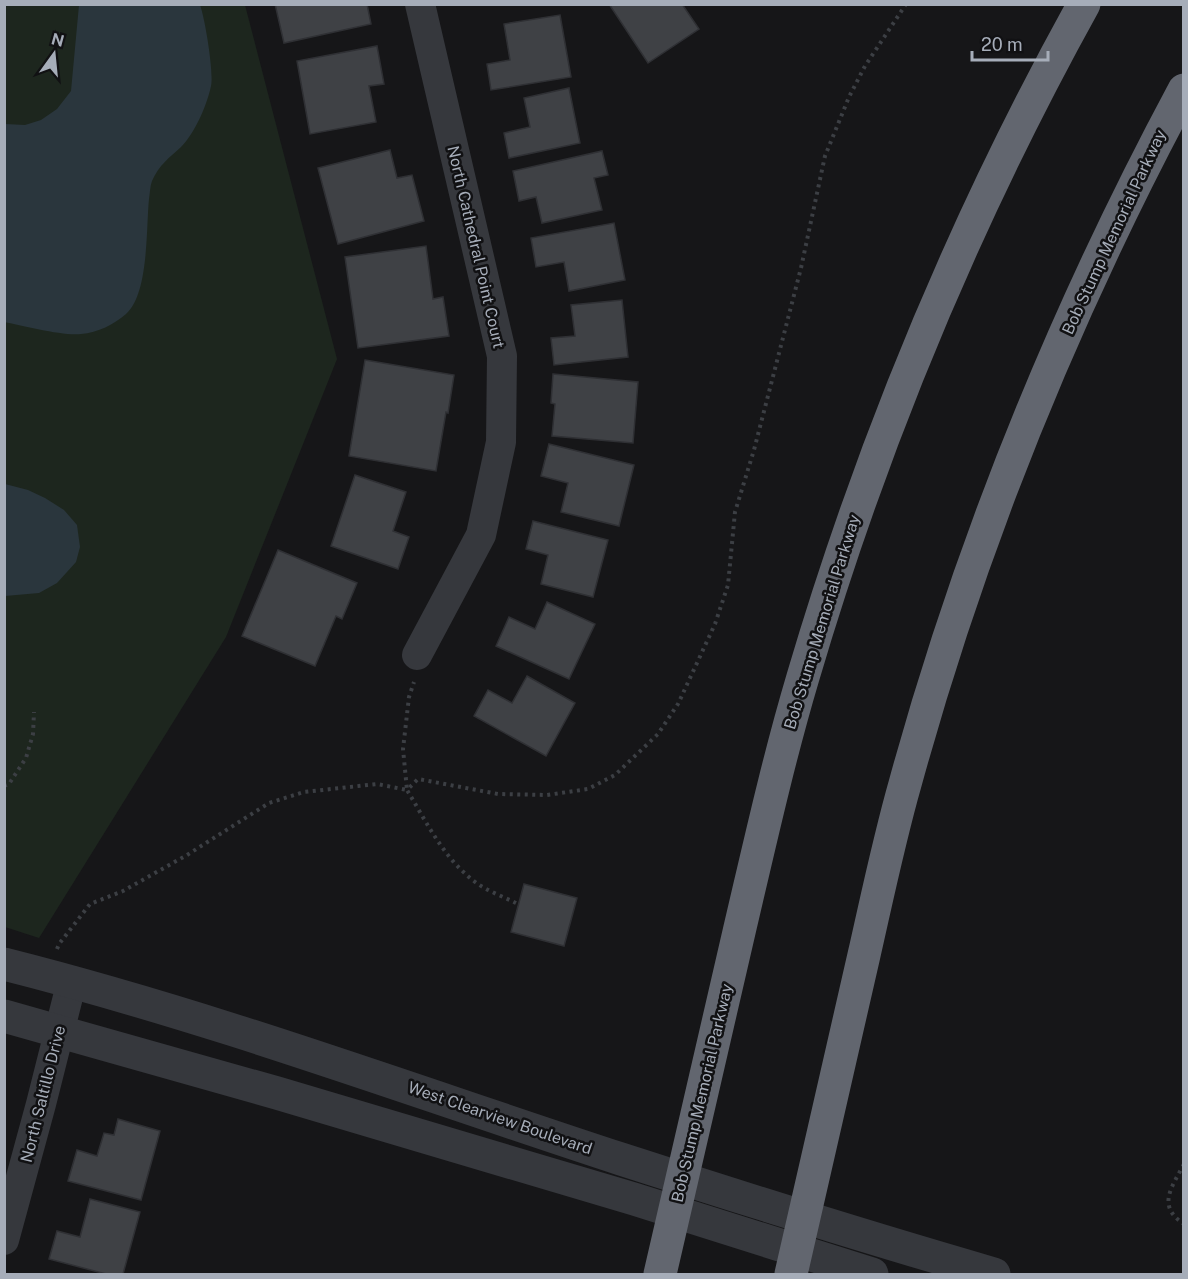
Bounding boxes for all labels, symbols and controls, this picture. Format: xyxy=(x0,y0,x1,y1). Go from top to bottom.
north arrow xyxy=(24,24,84,84)
scale bar xyxy=(972,24,1048,62)
text: N xyxy=(49,29,66,51)
text: 20 m xyxy=(981,34,1023,55)
street label: Bob Stump Memorial Parkway xyxy=(1058,126,1170,337)
street label: North Cathedral Point Court xyxy=(443,144,509,350)
street label: Bob Stump Memorial Parkway xyxy=(780,512,864,732)
street label: Bob Stump Memorial Parkway xyxy=(668,981,737,1204)
street label: North Saltillo Drive xyxy=(17,1024,69,1164)
street label: West Clearview Boulevard xyxy=(405,1078,595,1158)

